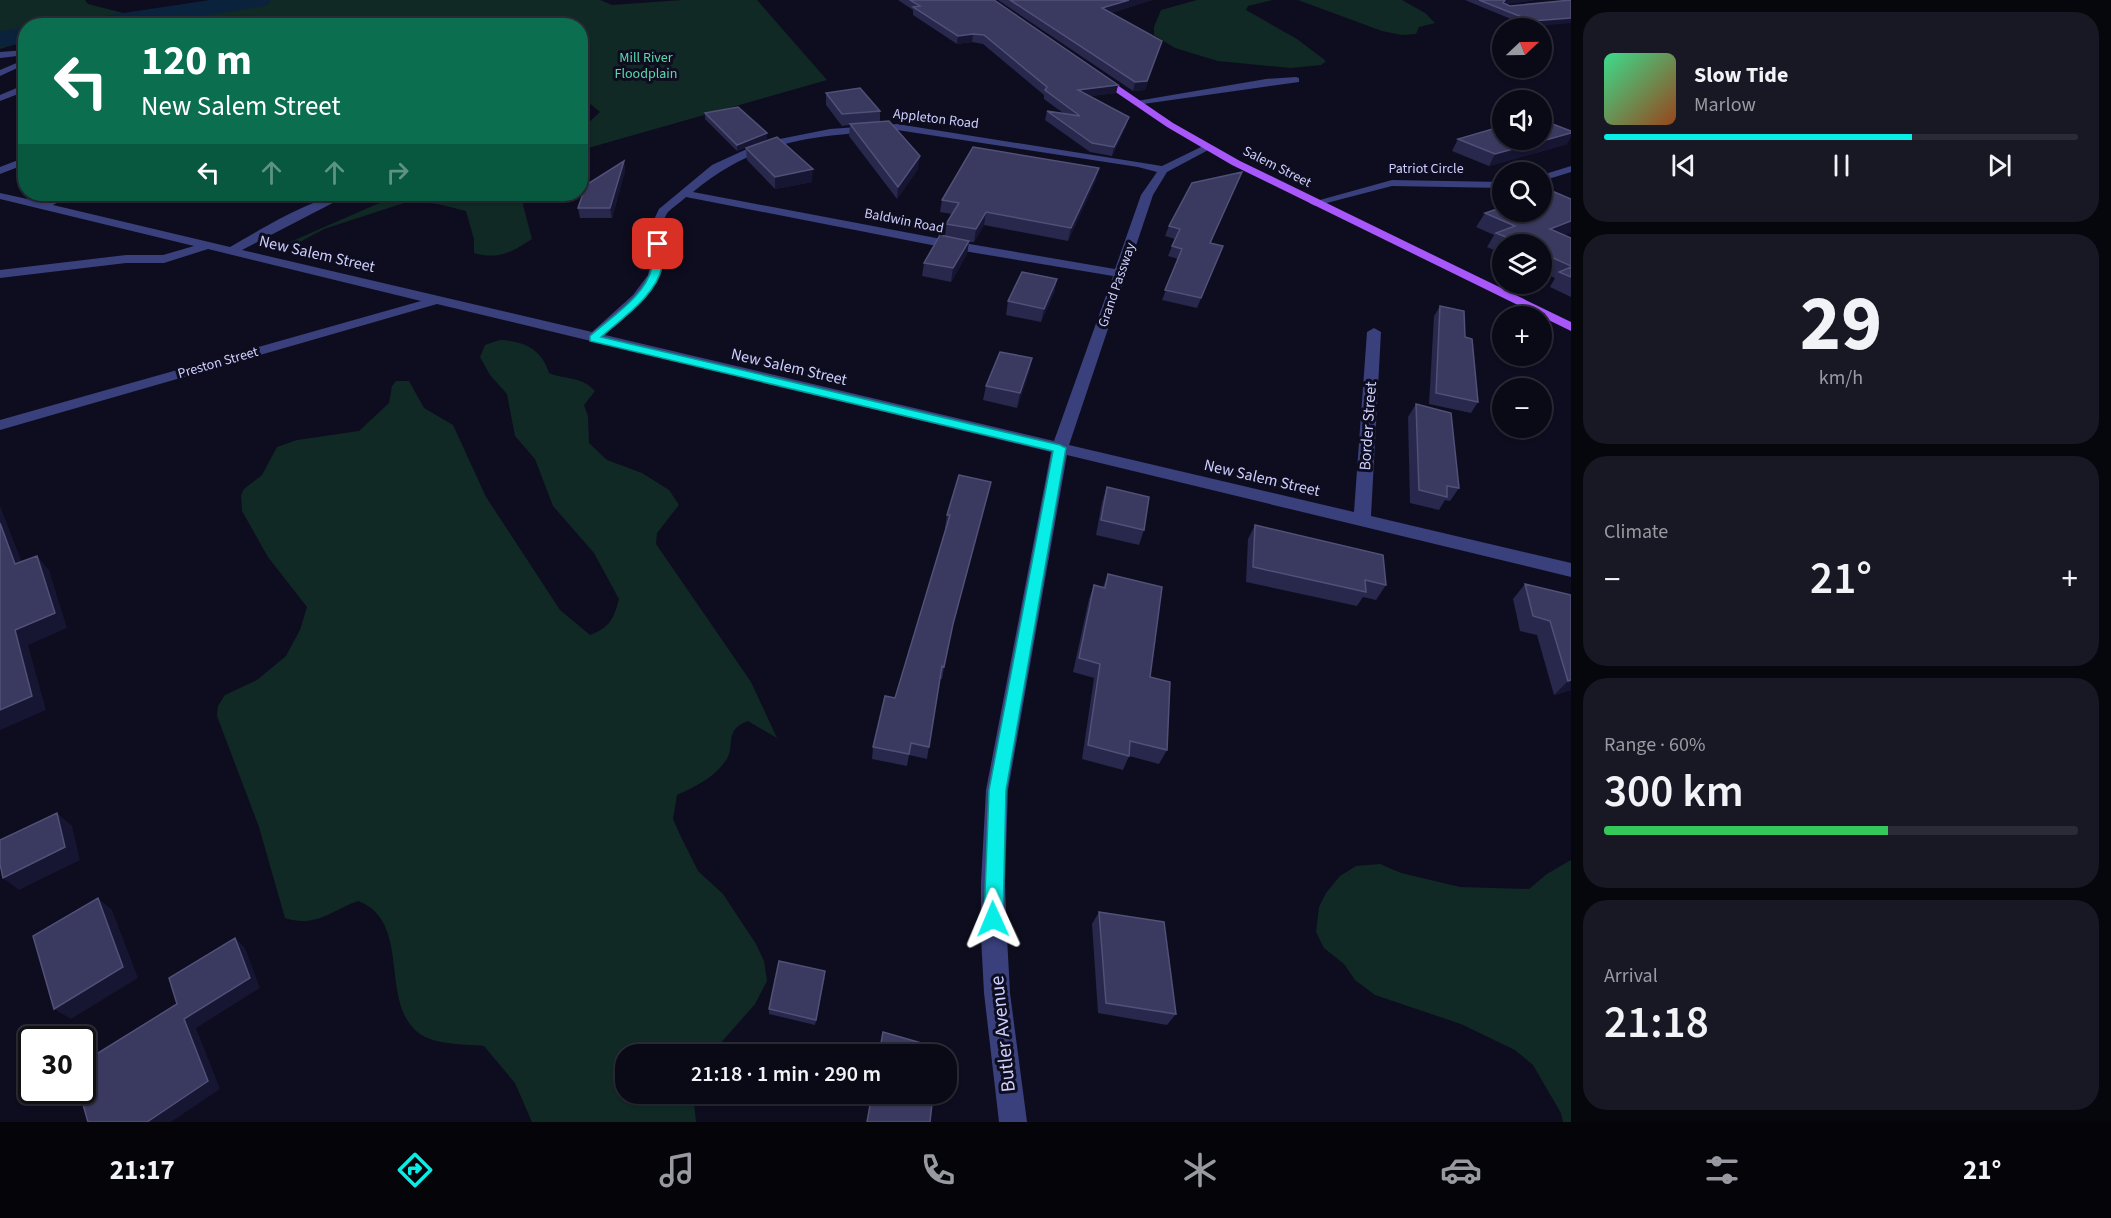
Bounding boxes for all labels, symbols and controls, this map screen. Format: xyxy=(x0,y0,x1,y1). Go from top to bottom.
north arrow xyxy=(1492,18,1552,78)
map controls xyxy=(1492,18,1552,438)
text: 120 m xyxy=(141,31,252,91)
icon: left xyxy=(42,42,120,120)
park label: Mill River Floodplain xyxy=(615,48,677,84)
text: Slow Tide xyxy=(1694,59,1788,91)
text: New Salem Street xyxy=(141,87,341,126)
button: sound xyxy=(1492,90,1552,150)
text: Marlow xyxy=(1694,91,1756,119)
street label: Appleton Road xyxy=(892,104,980,134)
street label: Salem Street xyxy=(1239,141,1315,193)
icon: previous xyxy=(1667,149,1700,182)
icon: pause xyxy=(1825,149,1858,182)
icon: next xyxy=(1983,149,2016,182)
icon: left xyxy=(192,156,225,189)
icon: ahead xyxy=(255,156,288,189)
icon: ahead xyxy=(318,156,351,189)
icon: right xyxy=(381,156,414,189)
street label: Patriot Circle xyxy=(1388,159,1464,179)
button: search xyxy=(1492,162,1552,222)
street label: Baldwin Road xyxy=(863,203,945,239)
pin xyxy=(632,218,683,269)
icon: arrive xyxy=(641,227,674,260)
street label: New Salem Street xyxy=(257,230,378,278)
button: layers xyxy=(1492,234,1552,294)
street label: Grand Passway xyxy=(1093,240,1141,330)
text: 29 xyxy=(1800,269,1882,380)
button: + xyxy=(1492,306,1552,366)
street label: Preston Street xyxy=(175,342,261,384)
street label: New Salem Street xyxy=(729,343,850,391)
text: km/h xyxy=(1819,364,1863,392)
button: − xyxy=(1492,378,1552,438)
street label: Border Street xyxy=(1354,380,1382,471)
street label: New Salem Street xyxy=(1202,454,1323,502)
text: Climate xyxy=(1604,518,1668,546)
text: 21° xyxy=(1810,547,1872,611)
text: − xyxy=(1604,556,1620,603)
text: + xyxy=(2062,556,2078,603)
text: Range · 60% xyxy=(1604,731,1705,759)
text: 300 km xyxy=(1604,760,1744,824)
position arrow xyxy=(961,887,1025,951)
text: Arrival xyxy=(1604,962,1658,990)
street label: Butler Avenue xyxy=(983,974,1023,1094)
text: 21:18 xyxy=(1604,991,1709,1055)
speed limit sign: 30 xyxy=(18,1026,96,1104)
text: 21:18 · 1 min · 290 m xyxy=(691,1058,881,1090)
icon: directions xyxy=(394,1149,436,1191)
icon: music xyxy=(656,1149,698,1191)
icon: phone xyxy=(917,1149,959,1191)
icon: climate xyxy=(1179,1149,1221,1191)
icon: car xyxy=(1440,1149,1482,1191)
icon: filters xyxy=(1701,1149,1743,1191)
text: 21:17 xyxy=(110,1151,175,1190)
text: 21° xyxy=(1963,1151,2001,1190)

